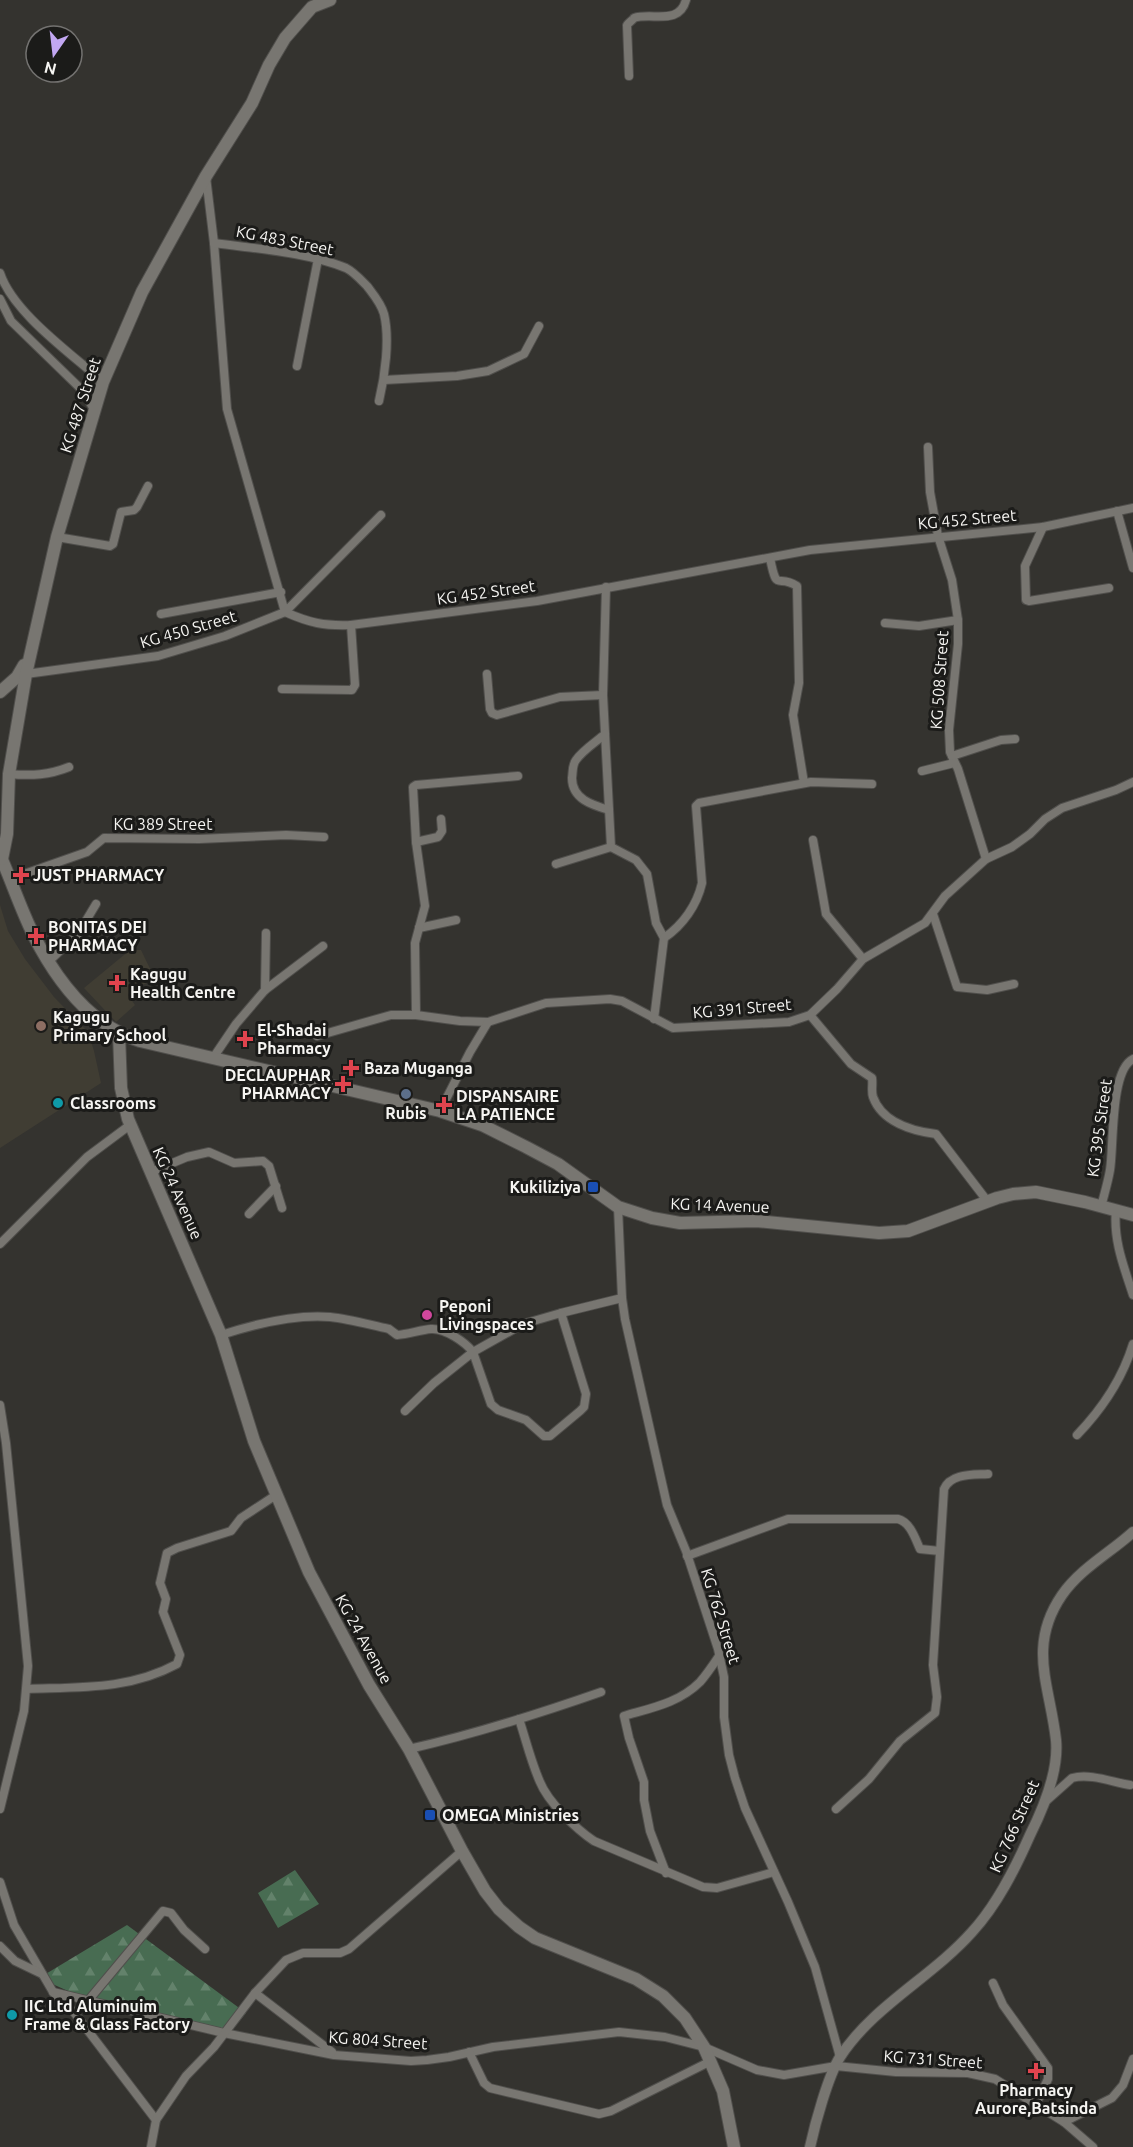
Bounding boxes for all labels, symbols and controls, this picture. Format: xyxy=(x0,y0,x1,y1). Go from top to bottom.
north arrow xyxy=(24,24,84,84)
text: N xyxy=(42,58,58,79)
street label: KG 483 Street xyxy=(235,222,336,258)
street label: KG 487 Street xyxy=(56,354,104,455)
street label: KG 452 Street xyxy=(917,506,1018,532)
street label: KG 452 Street xyxy=(436,576,537,608)
street label: KG 450 Street xyxy=(138,607,239,651)
street label: KG 508 Street xyxy=(927,629,951,730)
street label: KG 389 Street xyxy=(114,815,213,833)
place label: JUST PHARMACY xyxy=(33,866,165,884)
marker: JUST PHARMACY xyxy=(14,868,28,882)
place label: BONITAS DEI PHARMACY xyxy=(48,918,147,954)
marker: BONITAS DEI PHARMACY xyxy=(29,929,43,943)
place label: Kagugu Health Centre xyxy=(130,965,236,1001)
marker: Kagugu Health Centre xyxy=(108,974,126,992)
street label: KG 391 Street xyxy=(692,995,793,1021)
place label: Kagugu Primary School xyxy=(53,1008,167,1044)
marker: Kagugu Primary School xyxy=(34,1019,48,1033)
place label: El-Shadai Pharmacy xyxy=(257,1021,331,1057)
marker: El-Shadai Pharmacy xyxy=(238,1032,252,1046)
marker: Baza Muganga xyxy=(342,1059,360,1077)
place label: Baza Muganga xyxy=(364,1059,473,1077)
place label: DECLAUPHAR PHARMACY xyxy=(225,1066,332,1102)
marker: DECLAUPHAR PHARMACY xyxy=(336,1077,350,1091)
street label: KG 395 Street xyxy=(1083,1077,1115,1178)
marker: Rubis xyxy=(399,1087,413,1101)
place label: DISPANSAIRE LA PATIENCE xyxy=(456,1087,559,1123)
place label: Classrooms xyxy=(70,1094,156,1112)
marker: Classrooms xyxy=(51,1096,65,1110)
marker: DISPANSAIRE LA PATIENCE xyxy=(437,1098,451,1112)
place label: Rubis xyxy=(385,1104,427,1122)
street label: KG 24 Avenue xyxy=(150,1144,206,1242)
place label: Kukiliziya xyxy=(510,1178,581,1196)
marker: Kukiliziya xyxy=(586,1180,600,1194)
street label: KG 14 Avenue xyxy=(670,1194,770,1216)
place label: Peponi Livingspaces xyxy=(439,1297,534,1333)
marker: Peponi Livingspaces xyxy=(420,1308,434,1322)
street label: KG 762 Street xyxy=(698,1566,744,1667)
street label: KG 24 Avenue xyxy=(332,1591,396,1687)
street label: KG 766 Street xyxy=(986,1776,1043,1875)
place label: OMEGA Ministries xyxy=(442,1806,579,1824)
marker: OMEGA Ministries xyxy=(423,1808,437,1822)
place label: IIC Ltd Aluminuim Frame & Glass Factory xyxy=(24,1997,191,2033)
marker: IIC Ltd Aluminuim Frame & Glass Factory xyxy=(5,2008,19,2022)
street label: KG 804 Street xyxy=(328,2028,429,2052)
street label: KG 731 Street xyxy=(883,2047,984,2071)
marker: Pharmacy Aurore,Batsinda xyxy=(1029,2064,1043,2078)
place label: Pharmacy Aurore,Batsinda xyxy=(975,2081,1097,2117)

